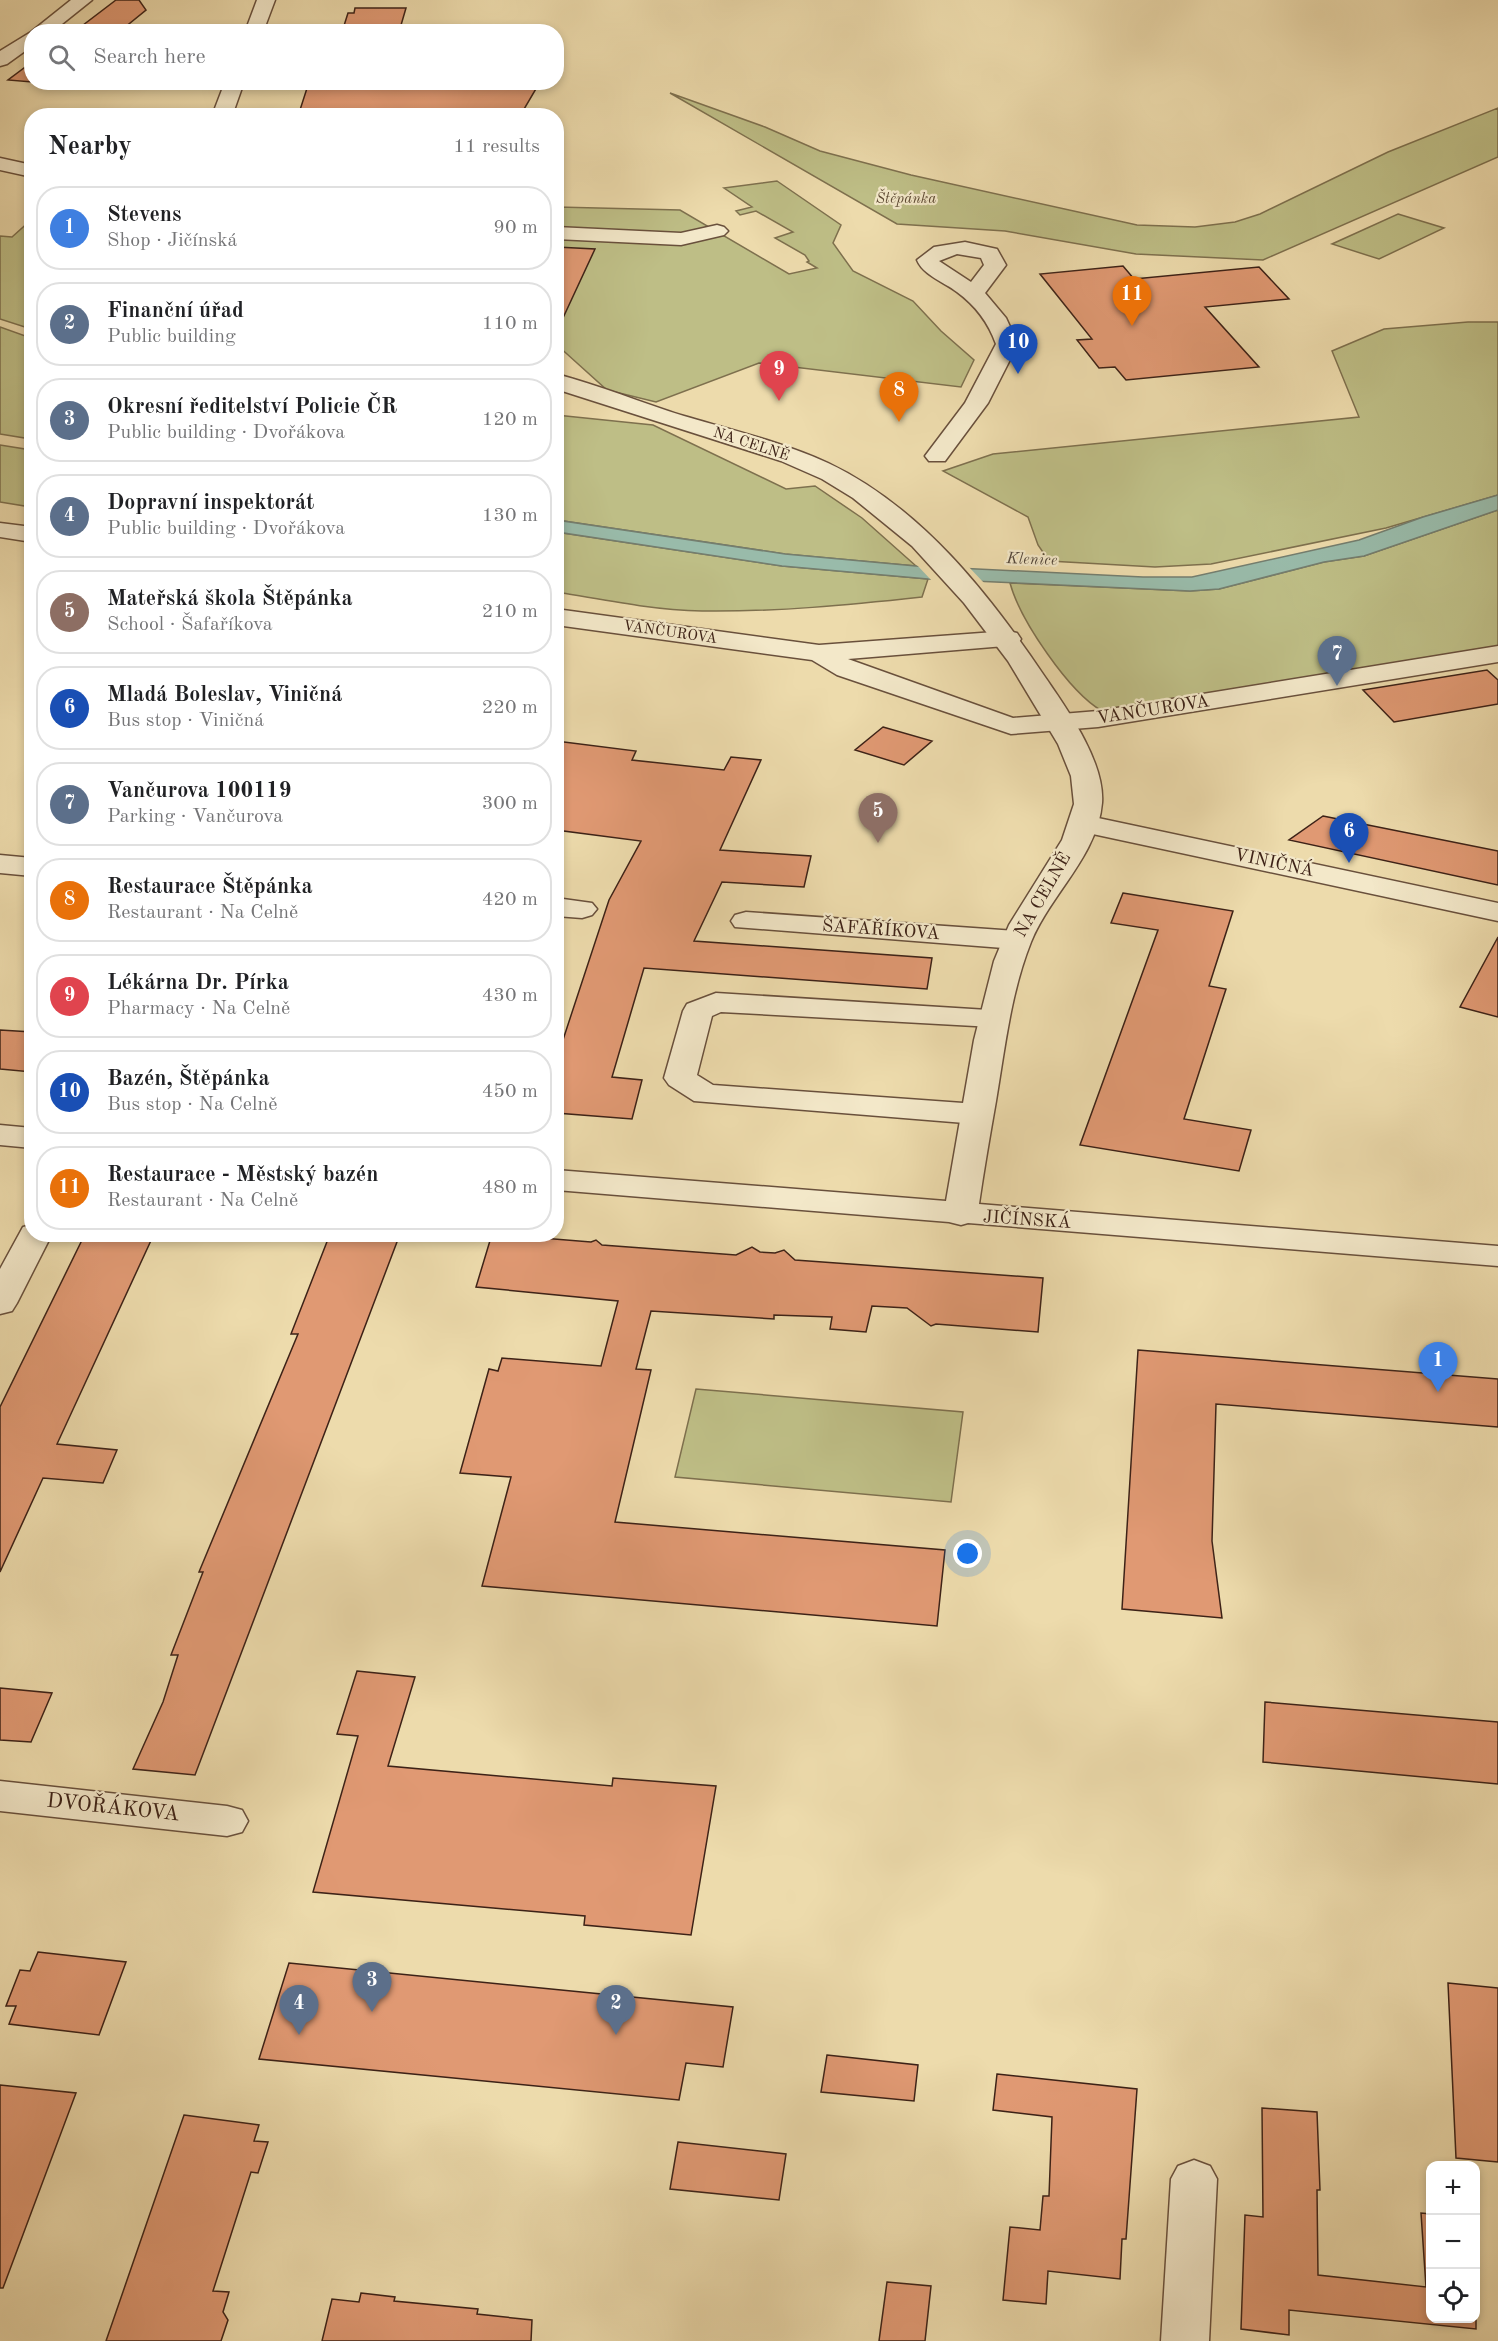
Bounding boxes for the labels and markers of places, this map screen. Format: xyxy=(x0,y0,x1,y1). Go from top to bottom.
pin: 11 xyxy=(1112,276,1152,326)
pin: 10 xyxy=(998,324,1038,374)
pin: 9 xyxy=(760,352,798,401)
pin: 8 xyxy=(880,372,918,422)
pin: 7 xyxy=(1318,636,1356,686)
pin: 5 xyxy=(858,794,898,843)
pin: 6 xyxy=(1330,814,1368,863)
pin: 1 xyxy=(1418,1342,1458,1392)
pin: 3 xyxy=(352,1962,392,2012)
pin: 4 xyxy=(280,1986,318,2035)
pin: 2 xyxy=(596,1986,636,2035)

